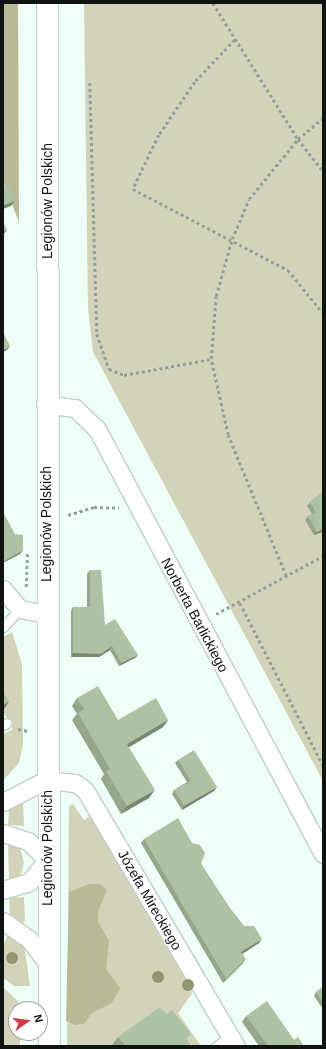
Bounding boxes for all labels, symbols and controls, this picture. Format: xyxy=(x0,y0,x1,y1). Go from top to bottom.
street label: Legionów Polskich xyxy=(39,143,55,259)
street label: Legionów Polskich xyxy=(38,466,54,582)
street label: Norberta Barlickiego xyxy=(158,555,232,675)
street label: Legionów Polskich xyxy=(39,790,55,906)
street label: Józefa Mireckiego xyxy=(115,847,185,953)
north arrow xyxy=(8,1001,48,1041)
text: N xyxy=(32,1013,45,1024)

